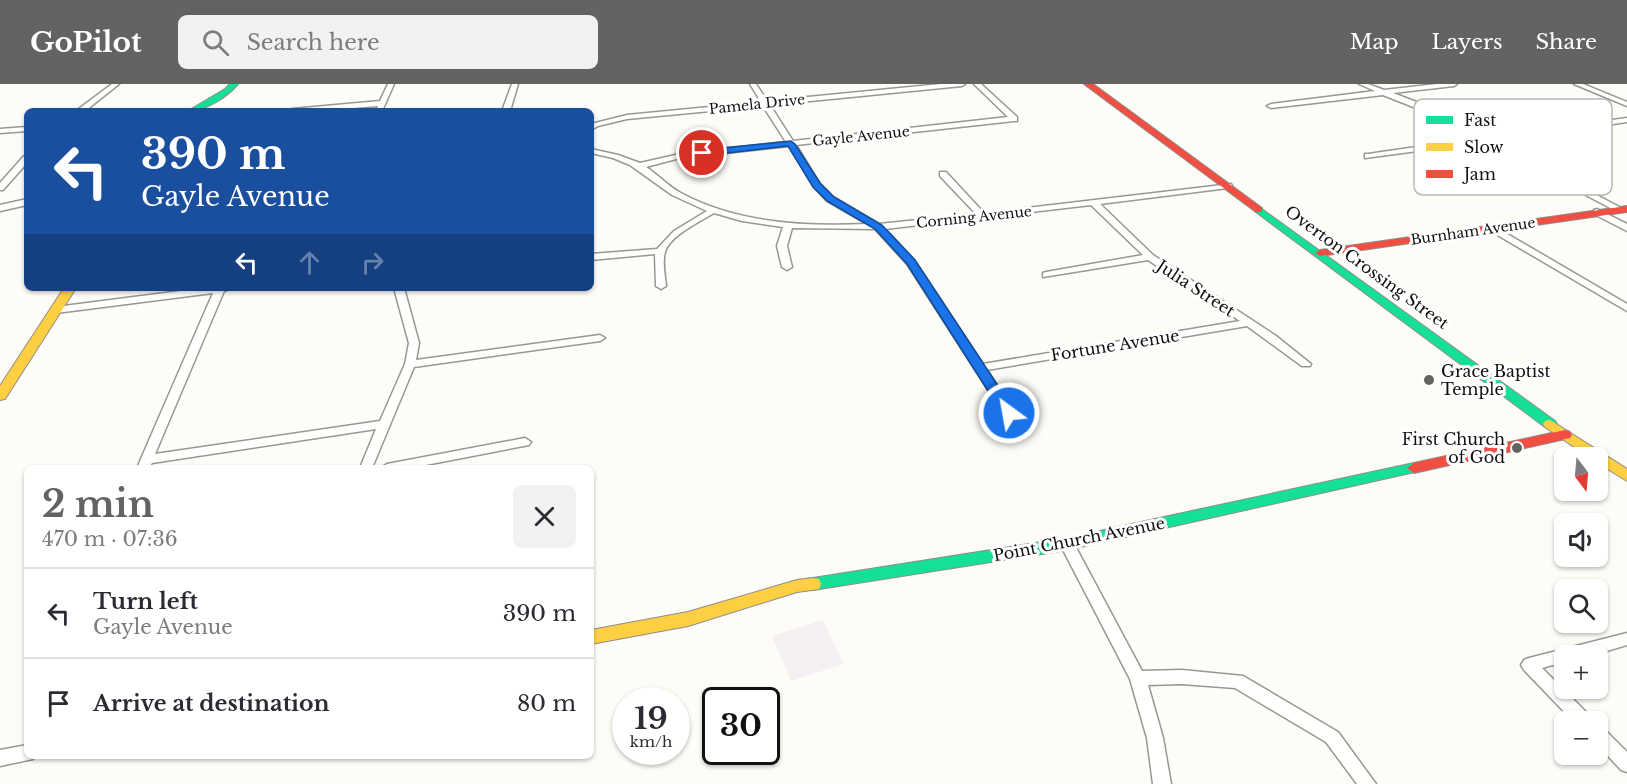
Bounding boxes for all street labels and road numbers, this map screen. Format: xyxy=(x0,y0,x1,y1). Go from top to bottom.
street label: Pamela Drive xyxy=(708,90,806,118)
street label: Gayle Avenue xyxy=(811,122,911,150)
street label: Overton Crossing Street xyxy=(1281,201,1453,333)
street label: Corning Avenue xyxy=(915,202,1033,232)
street label: Burnham Avenue xyxy=(1410,213,1536,249)
street label: Julia Street xyxy=(1152,254,1239,321)
street label: Fortune Avenue xyxy=(1049,325,1181,365)
street label: Point Church Avenue xyxy=(991,513,1167,565)

